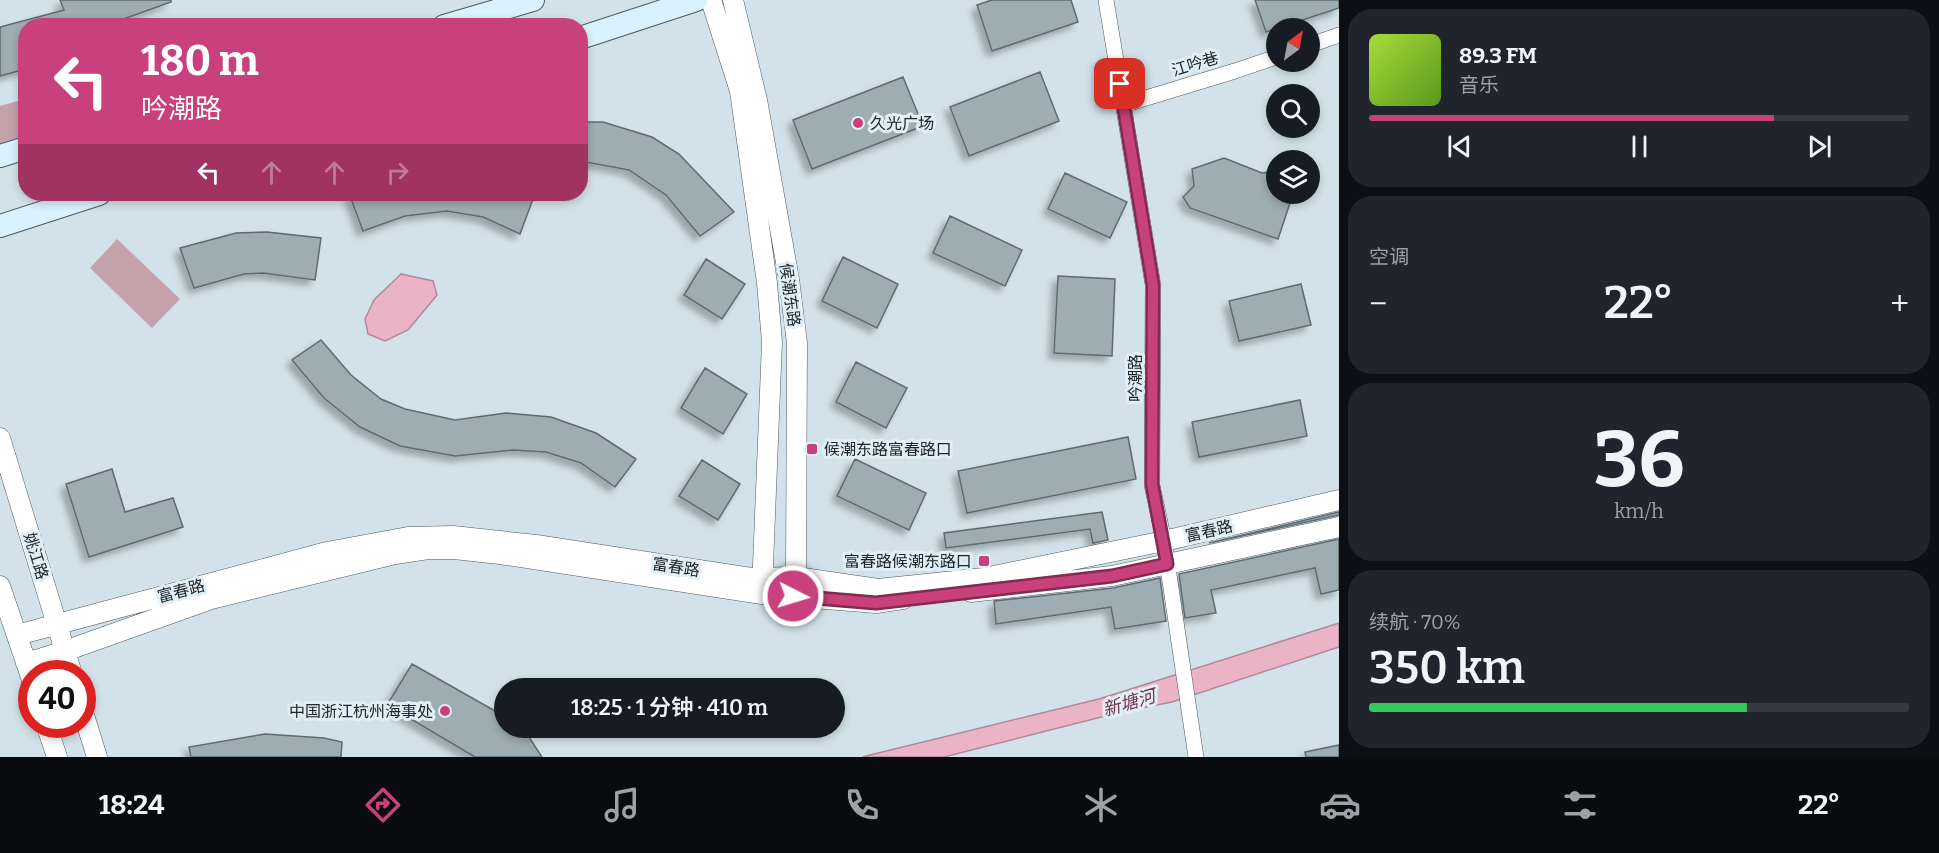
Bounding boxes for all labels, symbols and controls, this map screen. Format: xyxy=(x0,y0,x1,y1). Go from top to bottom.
north arrow xyxy=(1266,18,1320,72)
map controls xyxy=(1266,18,1320,204)
text: 180 m xyxy=(141,36,259,86)
icon: left xyxy=(42,42,120,120)
text: 89.3 FM xyxy=(1459,42,1537,69)
street label: 江吟巷 xyxy=(1169,48,1221,80)
pin xyxy=(1094,58,1145,109)
icon: arrive xyxy=(1103,67,1136,100)
text: 音乐 xyxy=(1459,73,1499,97)
button: search xyxy=(1266,84,1320,138)
text: 吟潮路 xyxy=(141,93,222,125)
place label: 久光广场 xyxy=(870,114,934,133)
marker: 久光广场 xyxy=(851,116,865,130)
icon: previous xyxy=(1443,130,1476,163)
icon: pause xyxy=(1623,130,1656,163)
icon: next xyxy=(1803,130,1836,163)
button: layers xyxy=(1266,150,1320,204)
icon: left xyxy=(192,156,225,189)
icon: ahead xyxy=(255,156,288,189)
icon: ahead xyxy=(318,156,351,189)
icon: right xyxy=(381,156,414,189)
text: 空调 xyxy=(1369,245,1409,269)
street label: 候潮东路 xyxy=(776,262,804,328)
text: 22° xyxy=(1604,276,1674,330)
text: − xyxy=(1369,284,1387,324)
text: + xyxy=(1890,284,1909,324)
street label: 吟潮路 xyxy=(1126,354,1145,402)
text: 36 xyxy=(1593,413,1685,507)
place label: 候潮东路富春路口 xyxy=(824,440,952,459)
marker: 候潮东路富春路口 xyxy=(805,442,819,456)
text: km/h xyxy=(1614,499,1664,523)
street label: 富春路 xyxy=(1183,516,1235,546)
street label: 姚江路 xyxy=(20,530,52,582)
place label: 富春路候潮东路口 xyxy=(844,552,972,571)
street label: 富春路 xyxy=(651,554,701,580)
marker: 富春路候潮东路口 xyxy=(977,554,991,568)
position arrow xyxy=(761,564,825,628)
street label: 富春路 xyxy=(155,576,207,606)
text: 续航 · 70% xyxy=(1369,610,1461,634)
text: 350 km xyxy=(1369,641,1525,695)
speed limit sign: 40 xyxy=(18,660,96,738)
water label: 新塘河 xyxy=(1100,684,1161,721)
text: 18:25 · 1 分钟 · 410 m xyxy=(571,694,768,721)
place label: 中国浙江杭州海事处 xyxy=(289,702,433,721)
marker: 中国浙江杭州海事处 xyxy=(438,704,452,718)
icon: directions xyxy=(362,784,404,826)
icon: music xyxy=(601,784,643,826)
icon: phone xyxy=(841,784,883,826)
icon: climate xyxy=(1080,784,1122,826)
icon: car xyxy=(1319,784,1361,826)
icon: filters xyxy=(1559,784,1601,826)
text: 18:24 xyxy=(99,789,165,821)
text: 22° xyxy=(1798,789,1840,821)

